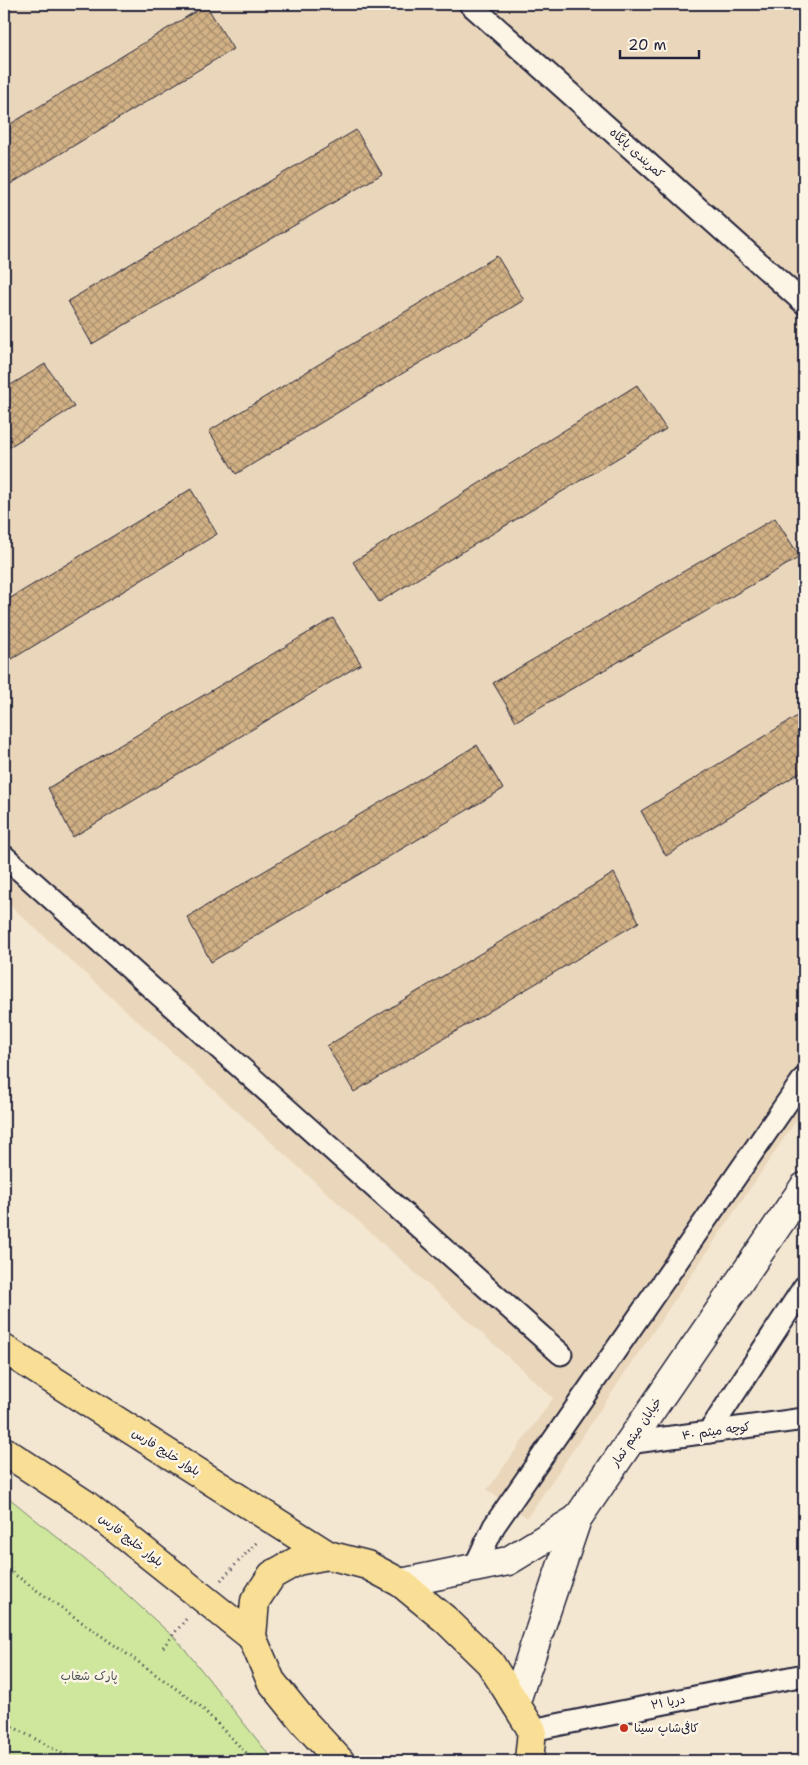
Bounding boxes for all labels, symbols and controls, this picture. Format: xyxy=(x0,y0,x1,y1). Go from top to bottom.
scale bar xyxy=(620,28,699,60)
text: 20 m xyxy=(628,35,667,55)
street label: کمربندی پایگاه xyxy=(606,124,668,182)
street label: خیابان میثم تمار xyxy=(606,1394,666,1471)
street label: کوچه میثم ۴۰ xyxy=(681,1418,751,1445)
street label: بلوار خلیج‌ فارس xyxy=(128,1425,203,1480)
street label: بلوار خلیج ‌فارس xyxy=(95,1510,167,1571)
park label: پارک شغاب xyxy=(61,1668,117,1684)
street label: دریا ۲۱ xyxy=(650,1691,686,1713)
place label: کافی‌شاپ سینا xyxy=(634,1720,699,1736)
marker: کافی‌شاپ سینا xyxy=(618,1722,630,1734)

